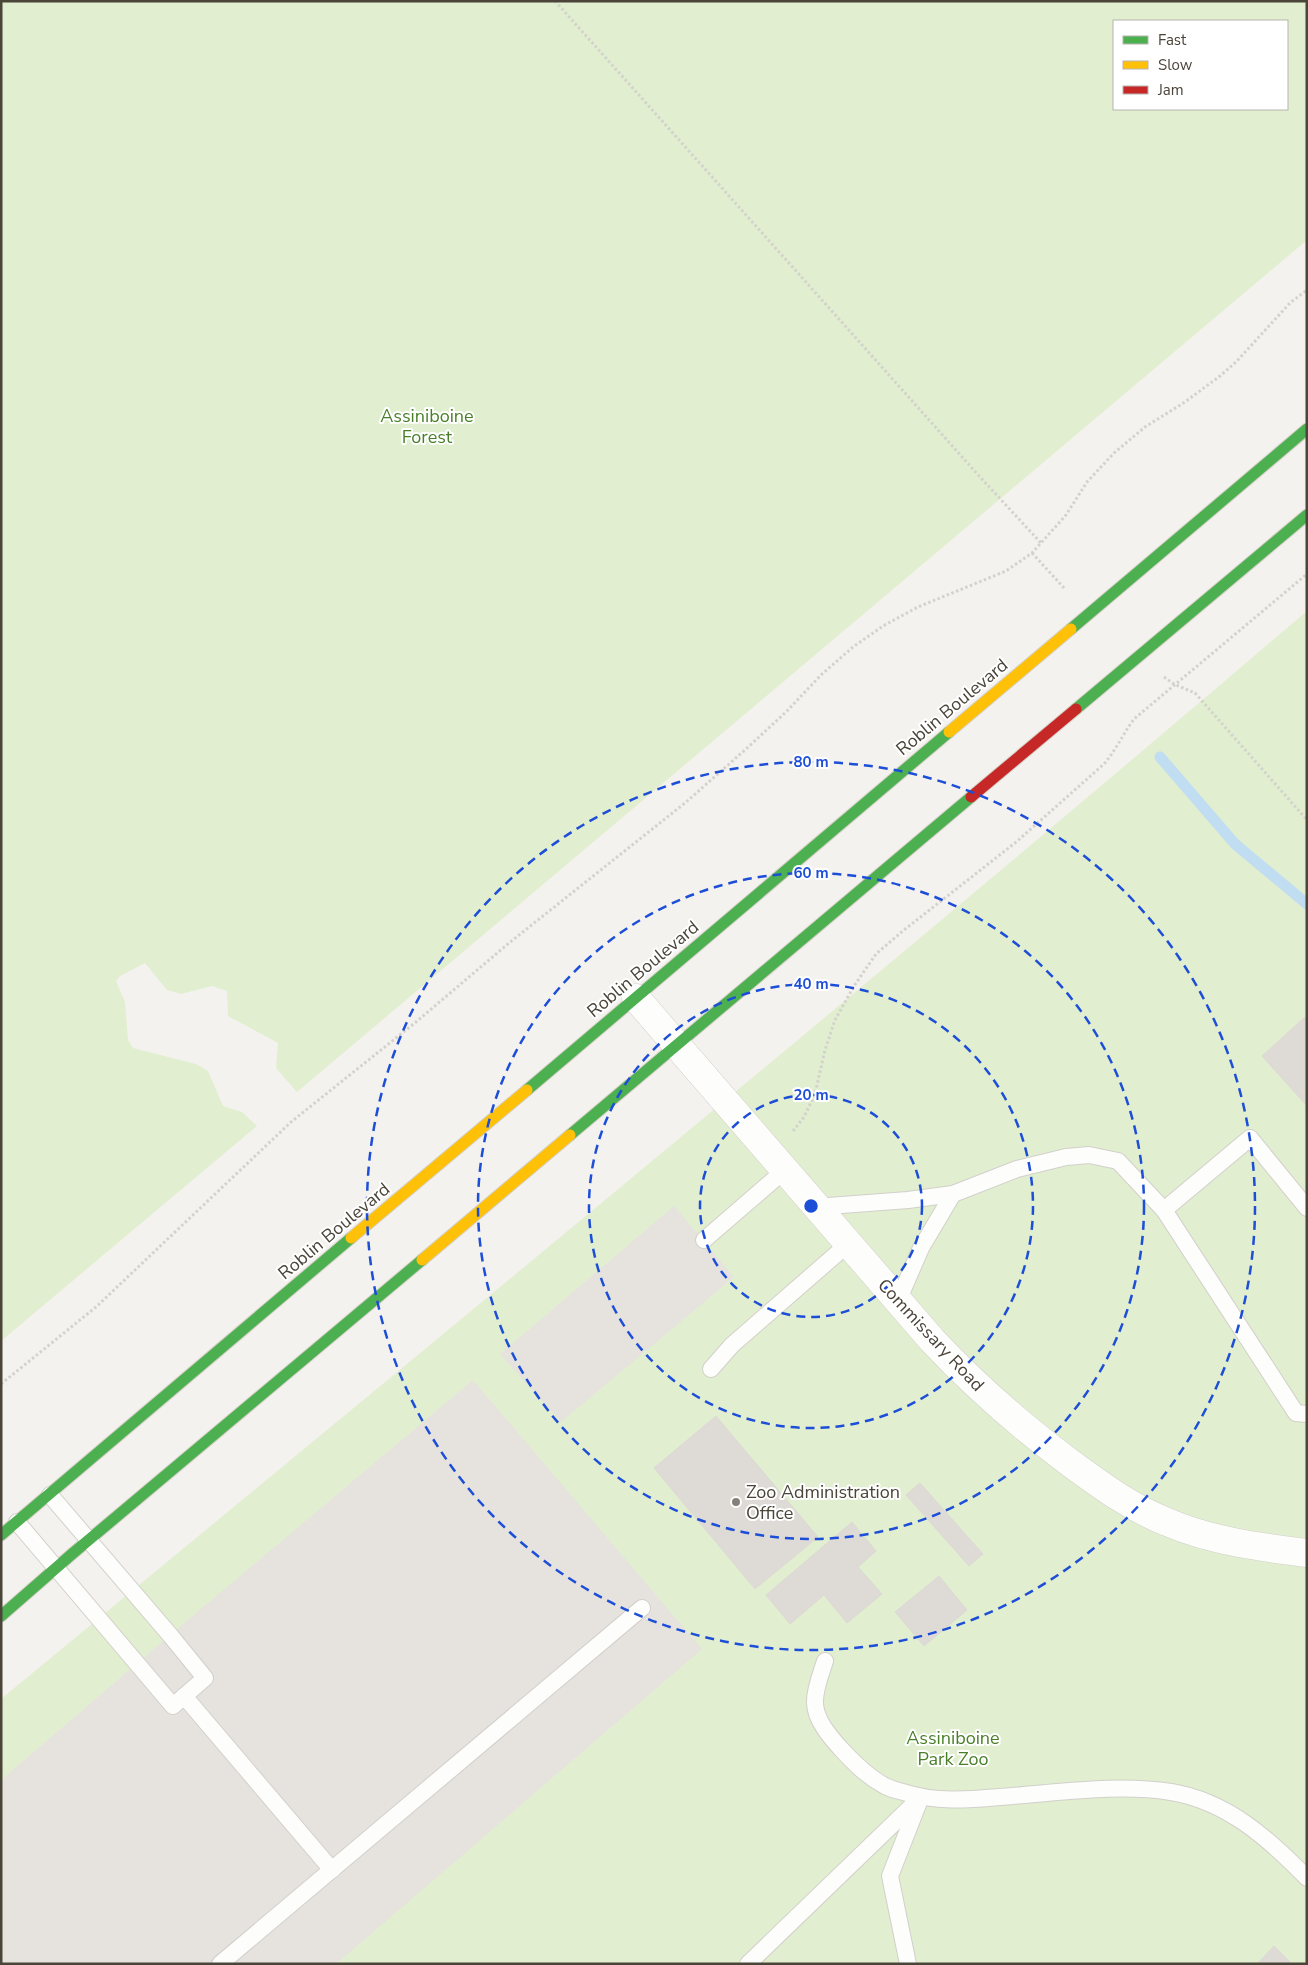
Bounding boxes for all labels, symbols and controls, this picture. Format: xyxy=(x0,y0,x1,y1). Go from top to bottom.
legend xyxy=(1113,20,1288,110)
text: Fast xyxy=(1158,30,1187,50)
text: Slow xyxy=(1158,55,1193,75)
text: Jam xyxy=(1157,80,1184,100)
park label: Assiniboine Forest xyxy=(380,404,474,449)
street label: Roblin Boulevard xyxy=(891,653,1013,761)
text: 80 m xyxy=(793,752,829,772)
text: 60 m xyxy=(793,863,829,883)
street label: Roblin Boulevard xyxy=(582,915,704,1023)
text: 40 m xyxy=(793,974,829,994)
text: 20 m xyxy=(793,1085,829,1105)
street label: Roblin Boulevard xyxy=(273,1177,395,1285)
centre of rings xyxy=(802,1197,820,1215)
street label: Commissary Road xyxy=(872,1273,990,1397)
place label: Zoo Administration Office xyxy=(746,1480,900,1525)
marker: Zoo Administration Office xyxy=(730,1496,742,1508)
park label: Assiniboine Park Zoo xyxy=(906,1726,1000,1771)

